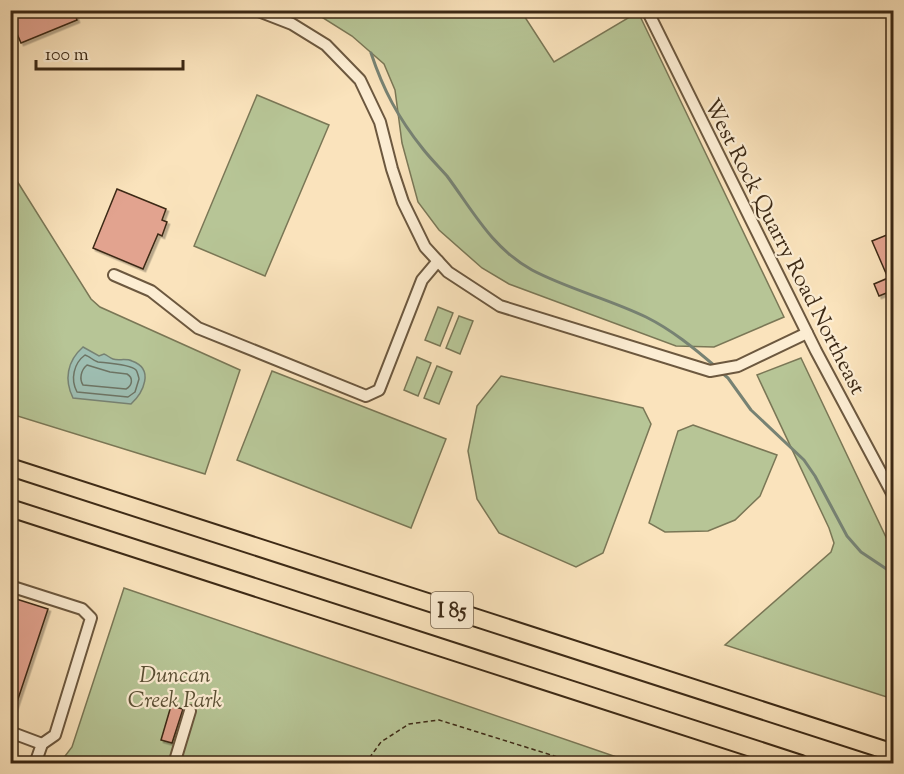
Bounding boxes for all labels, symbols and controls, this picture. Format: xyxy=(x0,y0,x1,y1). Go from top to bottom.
scale bar xyxy=(36,33,183,71)
text: 100 m xyxy=(45,43,89,69)
street label: West Rock Quarry Road Northeast xyxy=(694,94,872,401)
road number: I 85 xyxy=(431,592,473,628)
park label: Duncan Creek Park xyxy=(128,661,222,718)

